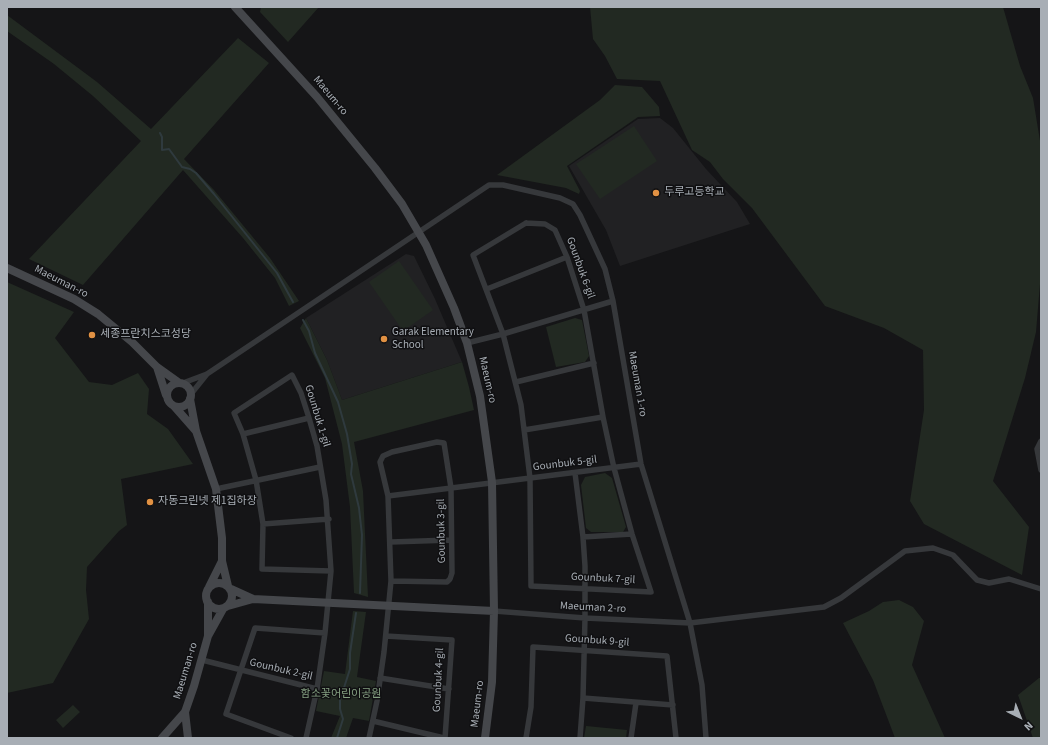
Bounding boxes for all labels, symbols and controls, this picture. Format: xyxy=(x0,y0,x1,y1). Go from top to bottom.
street label: Maeum-ro xyxy=(310,74,350,118)
place label: 두루고등학교 xyxy=(664,186,725,200)
marker: 두루고등학교 xyxy=(651,188,661,198)
street label: Gounbuk 6-gil xyxy=(563,235,597,301)
street label: Maeuman-ro xyxy=(32,263,90,301)
place label: Garak Elementary School xyxy=(392,326,474,352)
place label: 세종프란치스코성당 xyxy=(100,328,191,342)
marker: 세종프란치스코성당 xyxy=(87,330,97,340)
marker: Garak Elementary School xyxy=(379,334,389,344)
street label: Maeuman 1-ro xyxy=(625,350,649,418)
street label: Maeum-ro xyxy=(475,356,499,404)
street label: Gounbuk 1-gil xyxy=(301,383,333,449)
street label: Gounbuk 5-gil xyxy=(532,454,598,474)
place label: 자동크린넷 제1집하장 xyxy=(158,495,257,509)
marker: 자동크린넷 제1집하장 xyxy=(145,497,155,507)
street label: Gounbuk 3-gil xyxy=(435,499,449,563)
street label: Gounbuk 7-gil xyxy=(570,571,636,587)
street label: Maeuman 2-ro xyxy=(559,600,627,616)
street label: Gounbuk 9-gil xyxy=(564,632,630,650)
street label: Maeuman-ro xyxy=(171,641,201,701)
street label: Gounbuk 4-gil xyxy=(431,647,447,713)
street label: Gounbuk 2-gil xyxy=(248,656,314,684)
street label: Maeum-ro xyxy=(469,680,487,728)
park label: 함소꽃어린이공원 xyxy=(301,688,381,702)
north arrow xyxy=(1000,697,1040,737)
text: N xyxy=(1021,718,1036,734)

